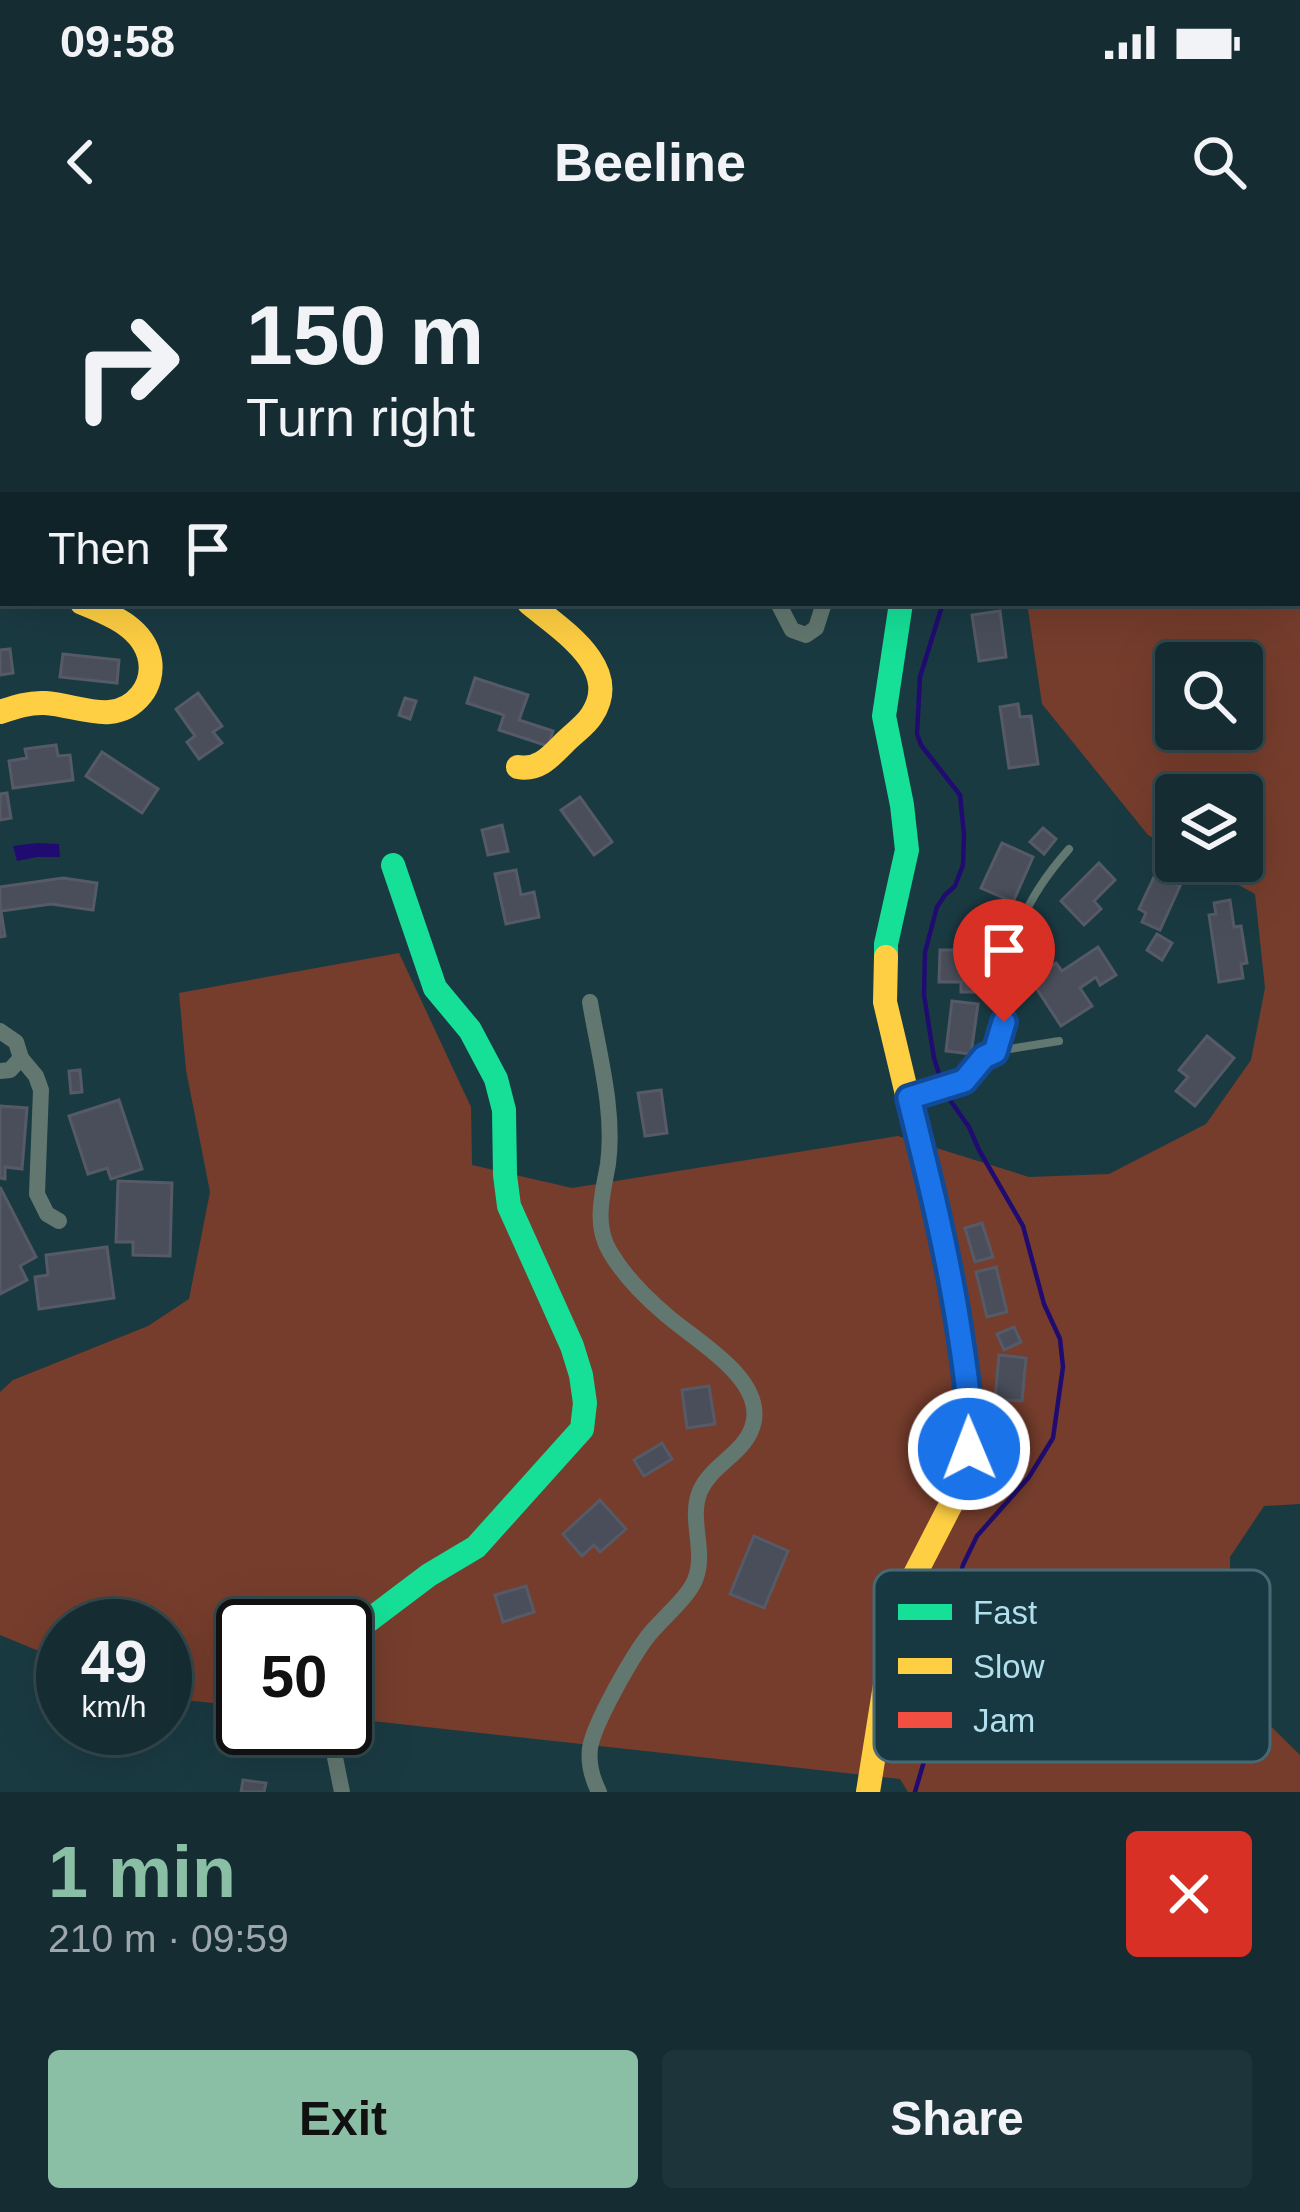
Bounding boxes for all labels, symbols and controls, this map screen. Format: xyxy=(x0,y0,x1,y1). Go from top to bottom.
text: 09:58 xyxy=(60,16,175,67)
icon: back xyxy=(48,129,114,195)
icon: search xyxy=(1186,129,1252,195)
text: Beeline xyxy=(554,132,746,192)
icon: right xyxy=(48,288,204,444)
text: 150 m xyxy=(246,288,484,382)
text: Turn right xyxy=(246,387,475,447)
icon: arrive xyxy=(175,516,241,582)
text: Then xyxy=(48,523,151,574)
map controls xyxy=(1155,642,1263,882)
button: search xyxy=(1155,642,1263,750)
button: layers xyxy=(1155,774,1263,882)
pin xyxy=(953,899,1055,1022)
icon: arrive xyxy=(971,917,1037,983)
position arrow xyxy=(906,1386,1032,1512)
legend xyxy=(874,1570,1270,1762)
text: Fast xyxy=(973,1594,1037,1631)
speed limit sign: 50 xyxy=(216,1599,372,1755)
text: 49 xyxy=(81,1628,147,1695)
text: Slow xyxy=(973,1648,1045,1685)
text: km/h xyxy=(81,1690,147,1723)
text: Jam xyxy=(973,1702,1035,1739)
button: close xyxy=(1126,1831,1252,1957)
text: 1 min xyxy=(48,1832,236,1912)
text: 210 m · 09:59 xyxy=(48,1917,289,1960)
button: Exit xyxy=(48,2050,638,2188)
button: Share xyxy=(662,2050,1252,2188)

